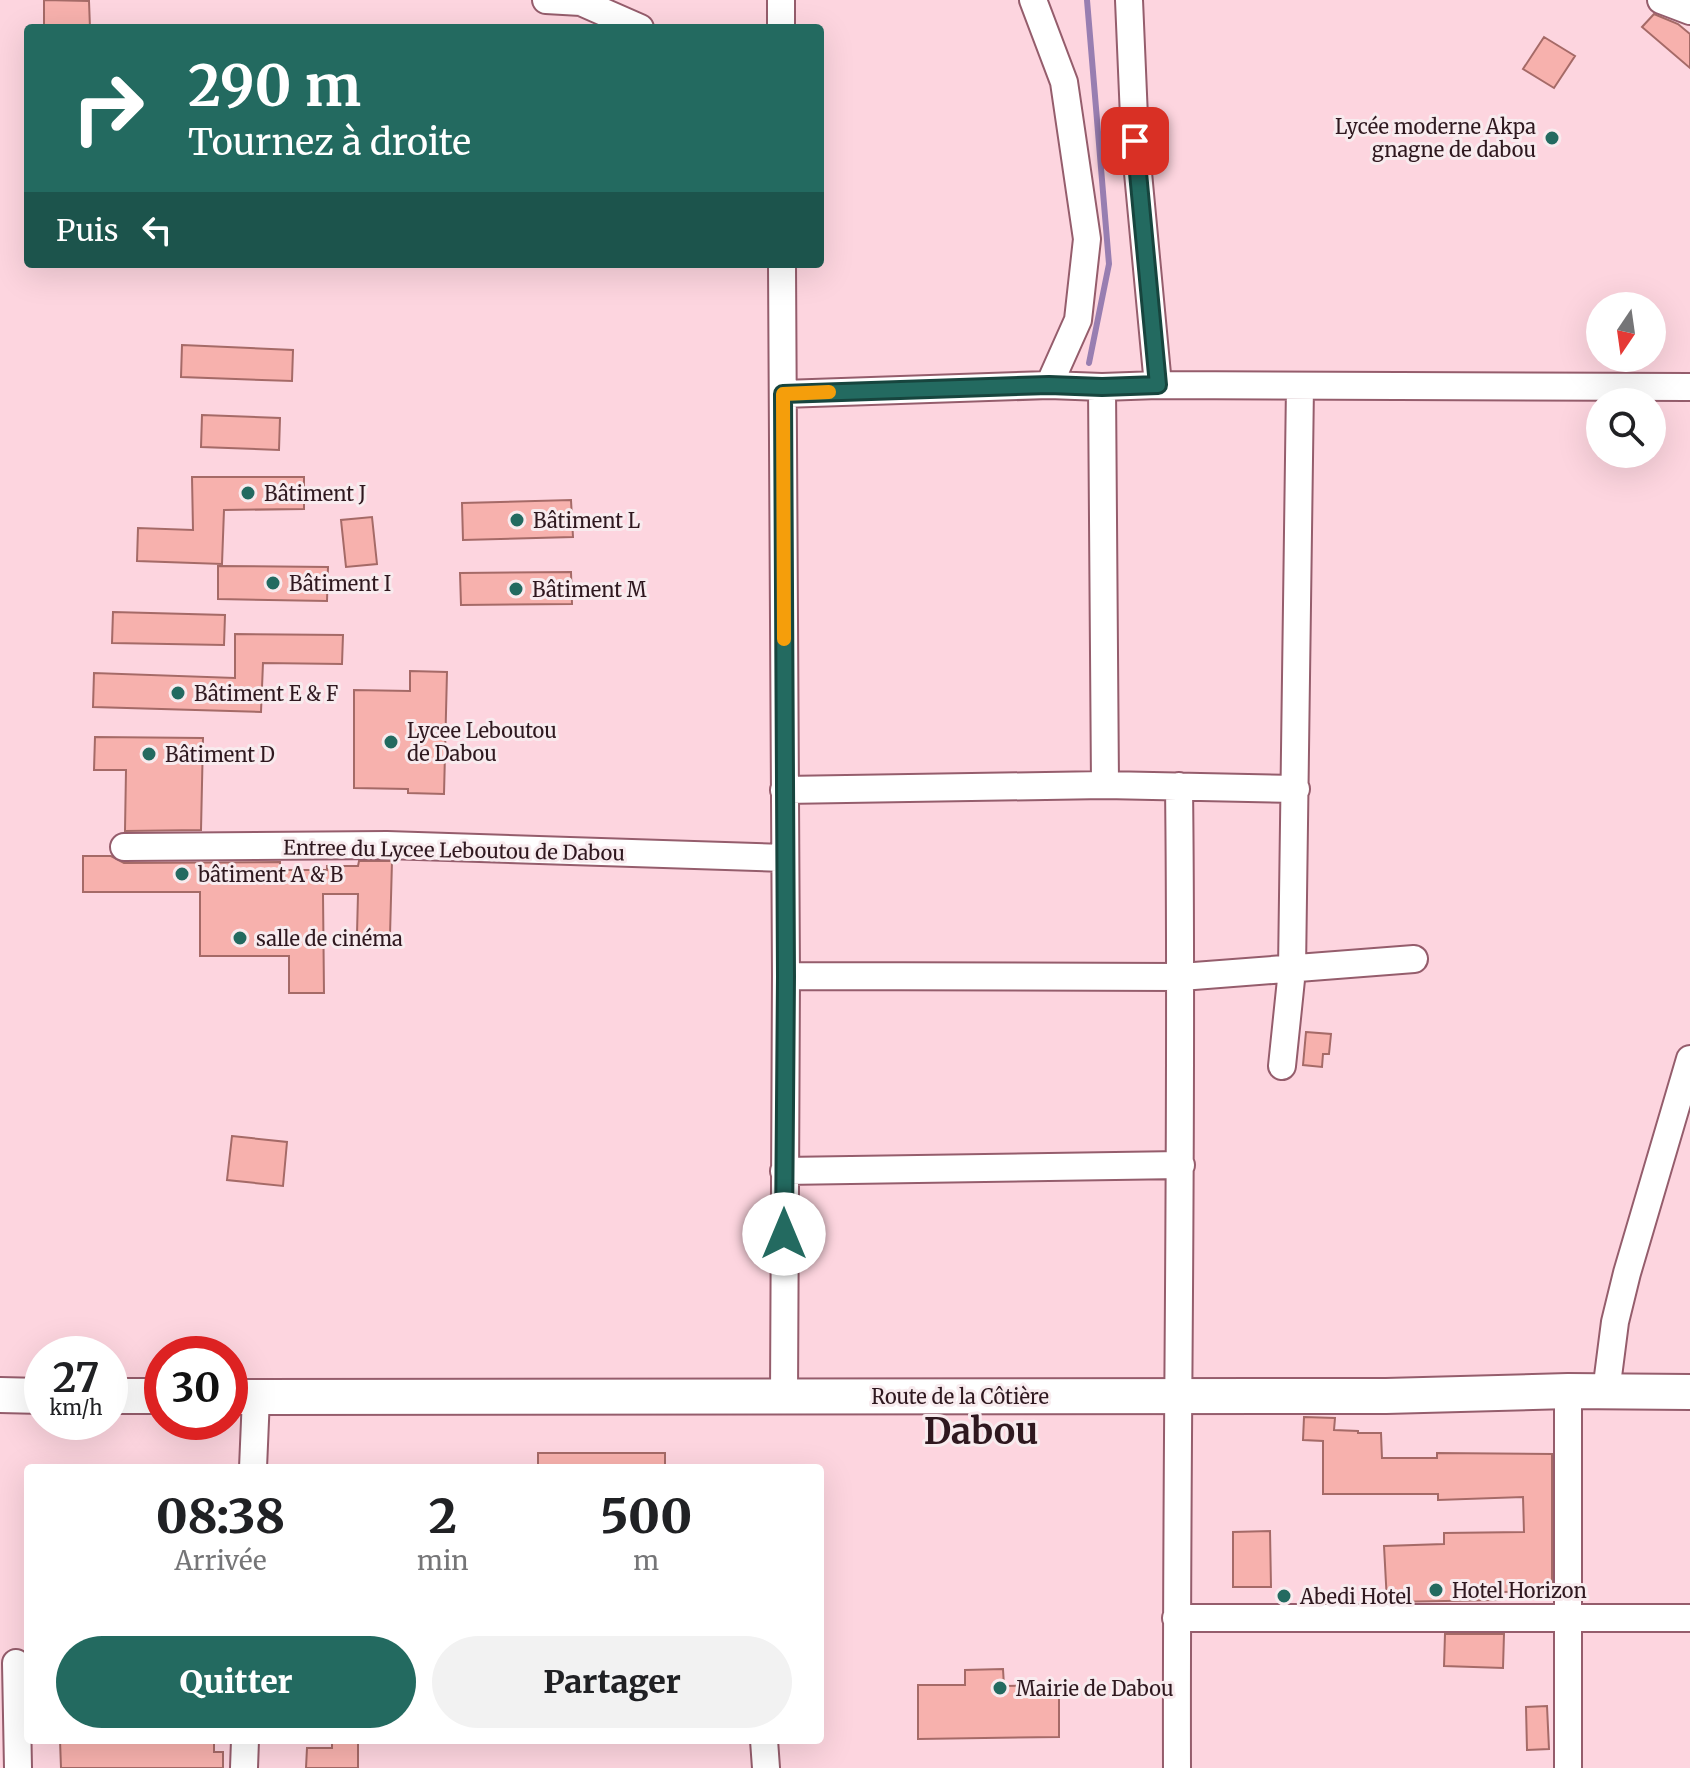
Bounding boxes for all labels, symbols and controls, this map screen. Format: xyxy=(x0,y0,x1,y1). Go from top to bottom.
text: 290 m xyxy=(188,51,361,121)
icon: right xyxy=(56,56,160,160)
pin xyxy=(1101,107,1169,175)
place label: Lycée moderne Akpa gnagne de dabou xyxy=(1335,114,1536,162)
icon: arrive xyxy=(1113,119,1157,163)
text: Tournez à droite xyxy=(188,120,471,165)
marker: Lycée moderne Akpa gnagne de dabou xyxy=(1543,129,1561,147)
icon: left xyxy=(135,208,179,252)
text: Puis xyxy=(56,211,119,249)
north arrow xyxy=(1586,292,1666,372)
map controls xyxy=(1586,292,1666,468)
button: search xyxy=(1586,388,1666,468)
place label: Bâtiment J xyxy=(264,481,366,506)
marker: Bâtiment J xyxy=(239,484,257,502)
place label: Bâtiment L xyxy=(533,508,641,533)
marker: Bâtiment L xyxy=(508,511,526,529)
place label: Bâtiment I xyxy=(289,571,391,596)
marker: Bâtiment I xyxy=(264,574,282,592)
place label: Bâtiment M xyxy=(532,577,647,602)
marker: Bâtiment M xyxy=(507,580,525,598)
place label: Bâtiment E & F xyxy=(194,681,338,706)
marker: Bâtiment E & F xyxy=(169,684,187,702)
place label: Lycee Leboutou de Dabou xyxy=(407,718,557,766)
marker: Lycee Leboutou de Dabou xyxy=(382,733,400,751)
place label: Bâtiment D xyxy=(165,742,275,767)
marker: Bâtiment D xyxy=(140,745,158,763)
street label: Entree du Lycee Leboutou de Dabou xyxy=(283,835,625,865)
place label: bâtiment A & B xyxy=(197,862,343,887)
marker: bâtiment A & B xyxy=(173,865,191,883)
place label: salle de cinéma xyxy=(256,926,403,951)
marker: salle de cinéma xyxy=(231,929,249,947)
position arrow xyxy=(742,1192,826,1276)
speed limit sign: 30 xyxy=(144,1336,248,1440)
text: 27 xyxy=(53,1353,99,1403)
street label: Route de la Côtière xyxy=(871,1384,1049,1409)
text: km/h xyxy=(50,1395,102,1420)
district label: Dabou xyxy=(924,1409,1038,1454)
text: 08:38 xyxy=(156,1486,285,1546)
text: 2 xyxy=(429,1486,457,1546)
text: 500 xyxy=(600,1486,692,1546)
text: Arrivée xyxy=(174,1544,267,1577)
text: min xyxy=(417,1544,469,1577)
text: m xyxy=(633,1544,659,1577)
place label: Hotel Horizon xyxy=(1452,1578,1587,1603)
marker: Hotel Horizon xyxy=(1427,1581,1445,1599)
place label: Abedi Hotel xyxy=(1299,1584,1412,1609)
marker: Abedi Hotel xyxy=(1275,1587,1293,1605)
button: Quitter xyxy=(56,1636,416,1728)
button: Partager xyxy=(432,1636,792,1728)
place label: Mairie de Dabou xyxy=(1016,1676,1174,1701)
marker: Mairie de Dabou xyxy=(991,1679,1009,1697)

